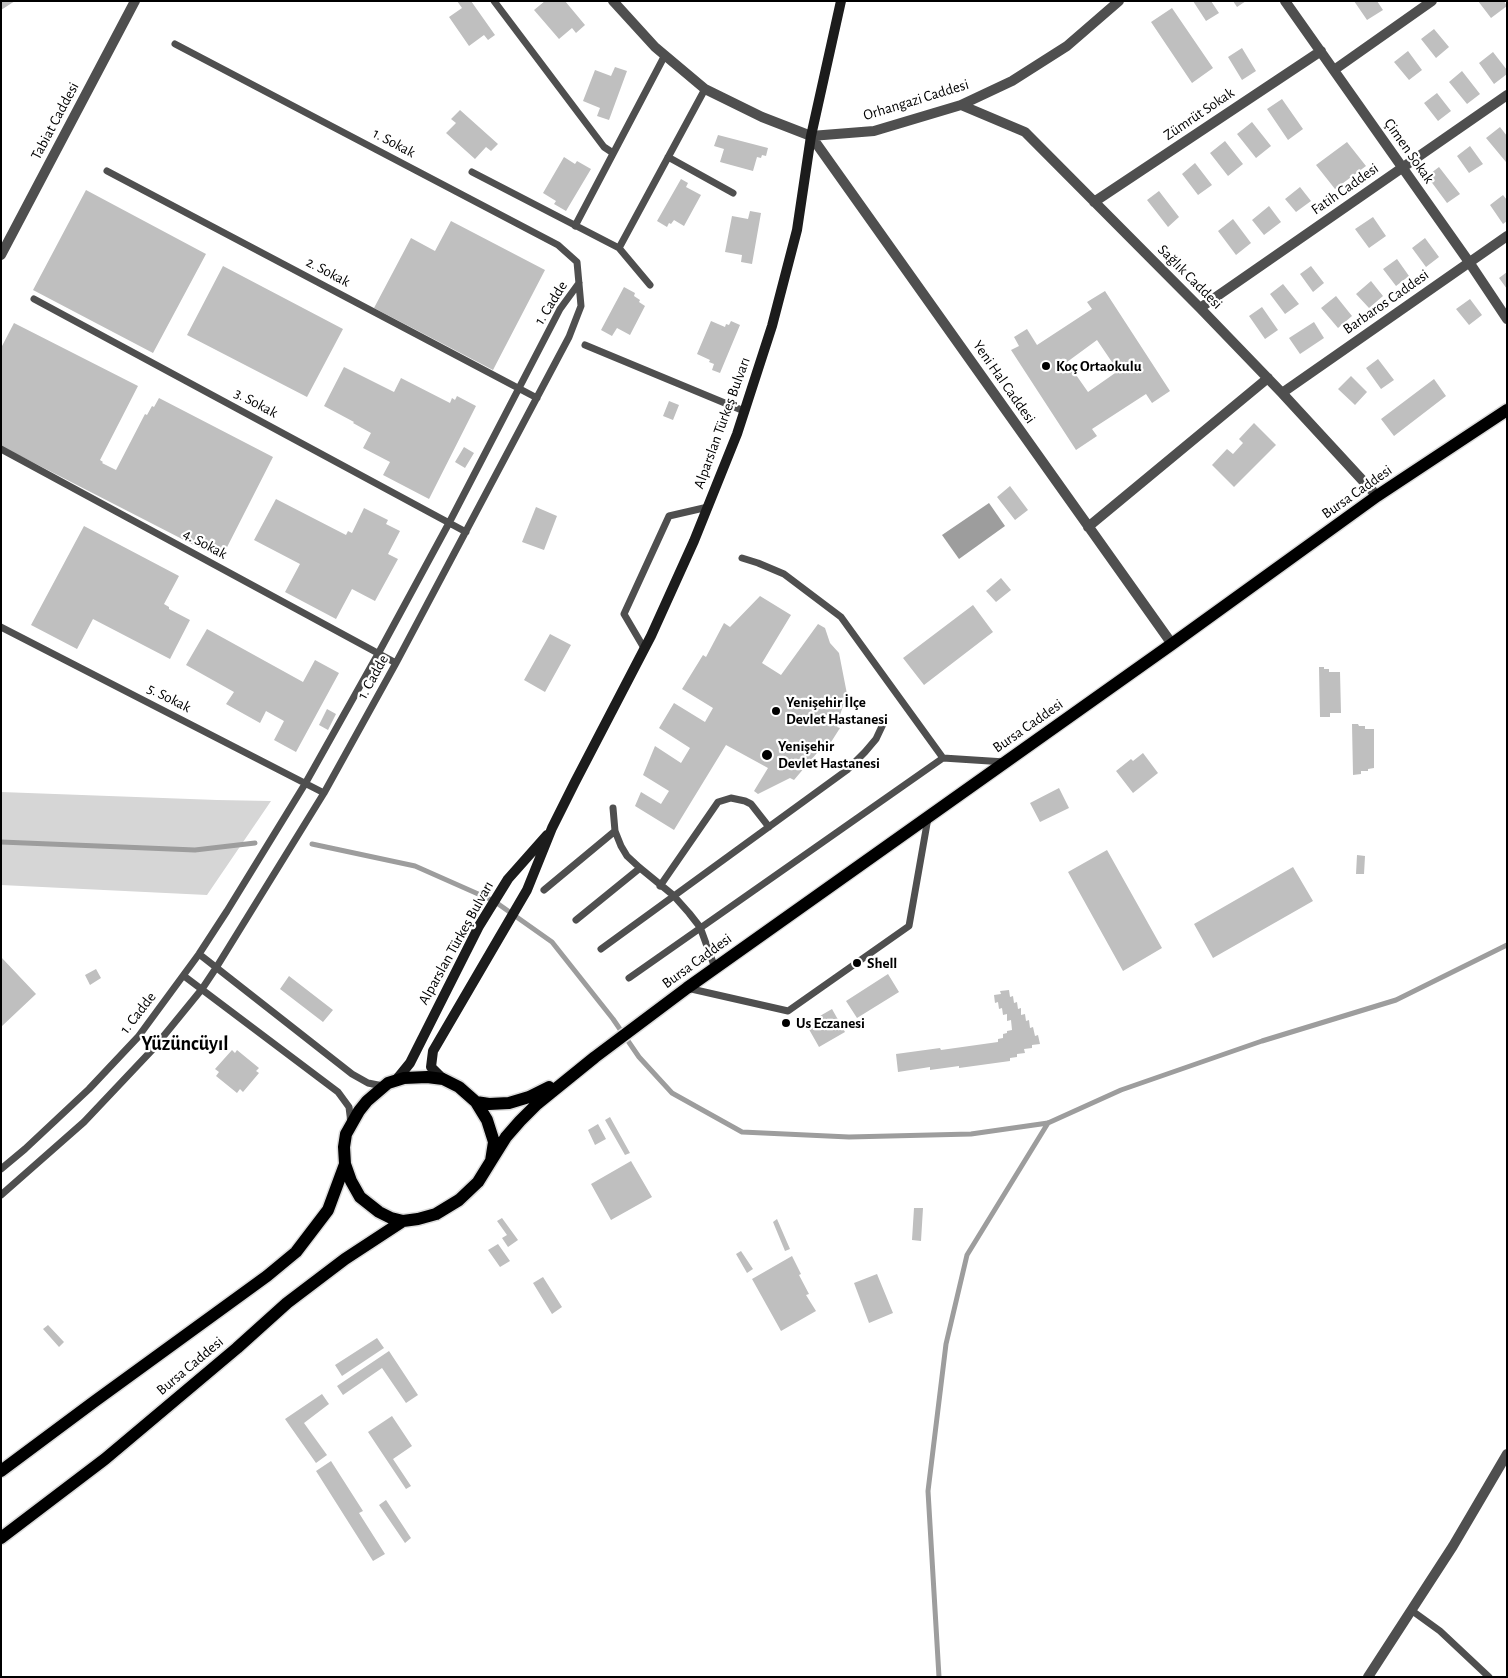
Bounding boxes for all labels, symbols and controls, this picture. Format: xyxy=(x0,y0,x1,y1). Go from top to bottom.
street label: Orhangazi Caddesi xyxy=(861,75,971,125)
street label: Tabiat Caddesi xyxy=(27,79,83,163)
street label: Zümrüt Sokak xyxy=(1160,84,1238,144)
street label: Çimen Sokak xyxy=(1380,115,1438,187)
street label: 1. Sokak xyxy=(370,124,418,162)
street label: Fatih Caddesi xyxy=(1308,159,1382,219)
street label: Sağlık Caddesi xyxy=(1154,241,1226,313)
street label: 2. Sokak xyxy=(303,253,353,291)
street label: Barbaros Caddesi xyxy=(1340,266,1432,338)
street label: 1. Cadde xyxy=(531,278,571,328)
street label: Yeni Hal Caddesi xyxy=(969,337,1039,427)
street label: Alparslan Türkeş Bulvarı xyxy=(690,355,754,491)
place label: Koç Ortaokulu xyxy=(1056,357,1141,375)
marker: Koç Ortaokulu xyxy=(1040,360,1052,372)
street label: 3. Sokak xyxy=(231,384,281,422)
street label: Bursa Caddesi xyxy=(1318,461,1396,523)
street label: 4. Sokak xyxy=(180,525,230,563)
street label: 1. Cadde xyxy=(353,652,393,702)
street label: 5. Sokak xyxy=(144,679,194,717)
place label: Yenişehir İlçe Devlet Hastanesi xyxy=(786,693,888,728)
street label: Bursa Caddesi xyxy=(989,695,1067,757)
marker: Yenişehir İlçe Devlet Hastanesi xyxy=(770,705,782,717)
place label: Yenişehir Devlet Hastanesi xyxy=(778,737,880,772)
marker: Yenişehir Devlet Hastanesi xyxy=(760,748,774,762)
street label: Alparslan Türkeş Bulvarı xyxy=(414,878,498,1008)
street label: Bursa Caddesi xyxy=(659,930,735,992)
place label: Shell xyxy=(867,954,897,972)
marker: Shell xyxy=(851,957,863,969)
street label: 1. Cadde xyxy=(116,988,160,1038)
place label: Us Eczanesi xyxy=(796,1014,865,1032)
marker: Us Eczanesi xyxy=(780,1017,792,1029)
district label: Yüzüncüyıl xyxy=(141,1032,229,1056)
street label: Bursa Caddesi xyxy=(153,1333,227,1399)

